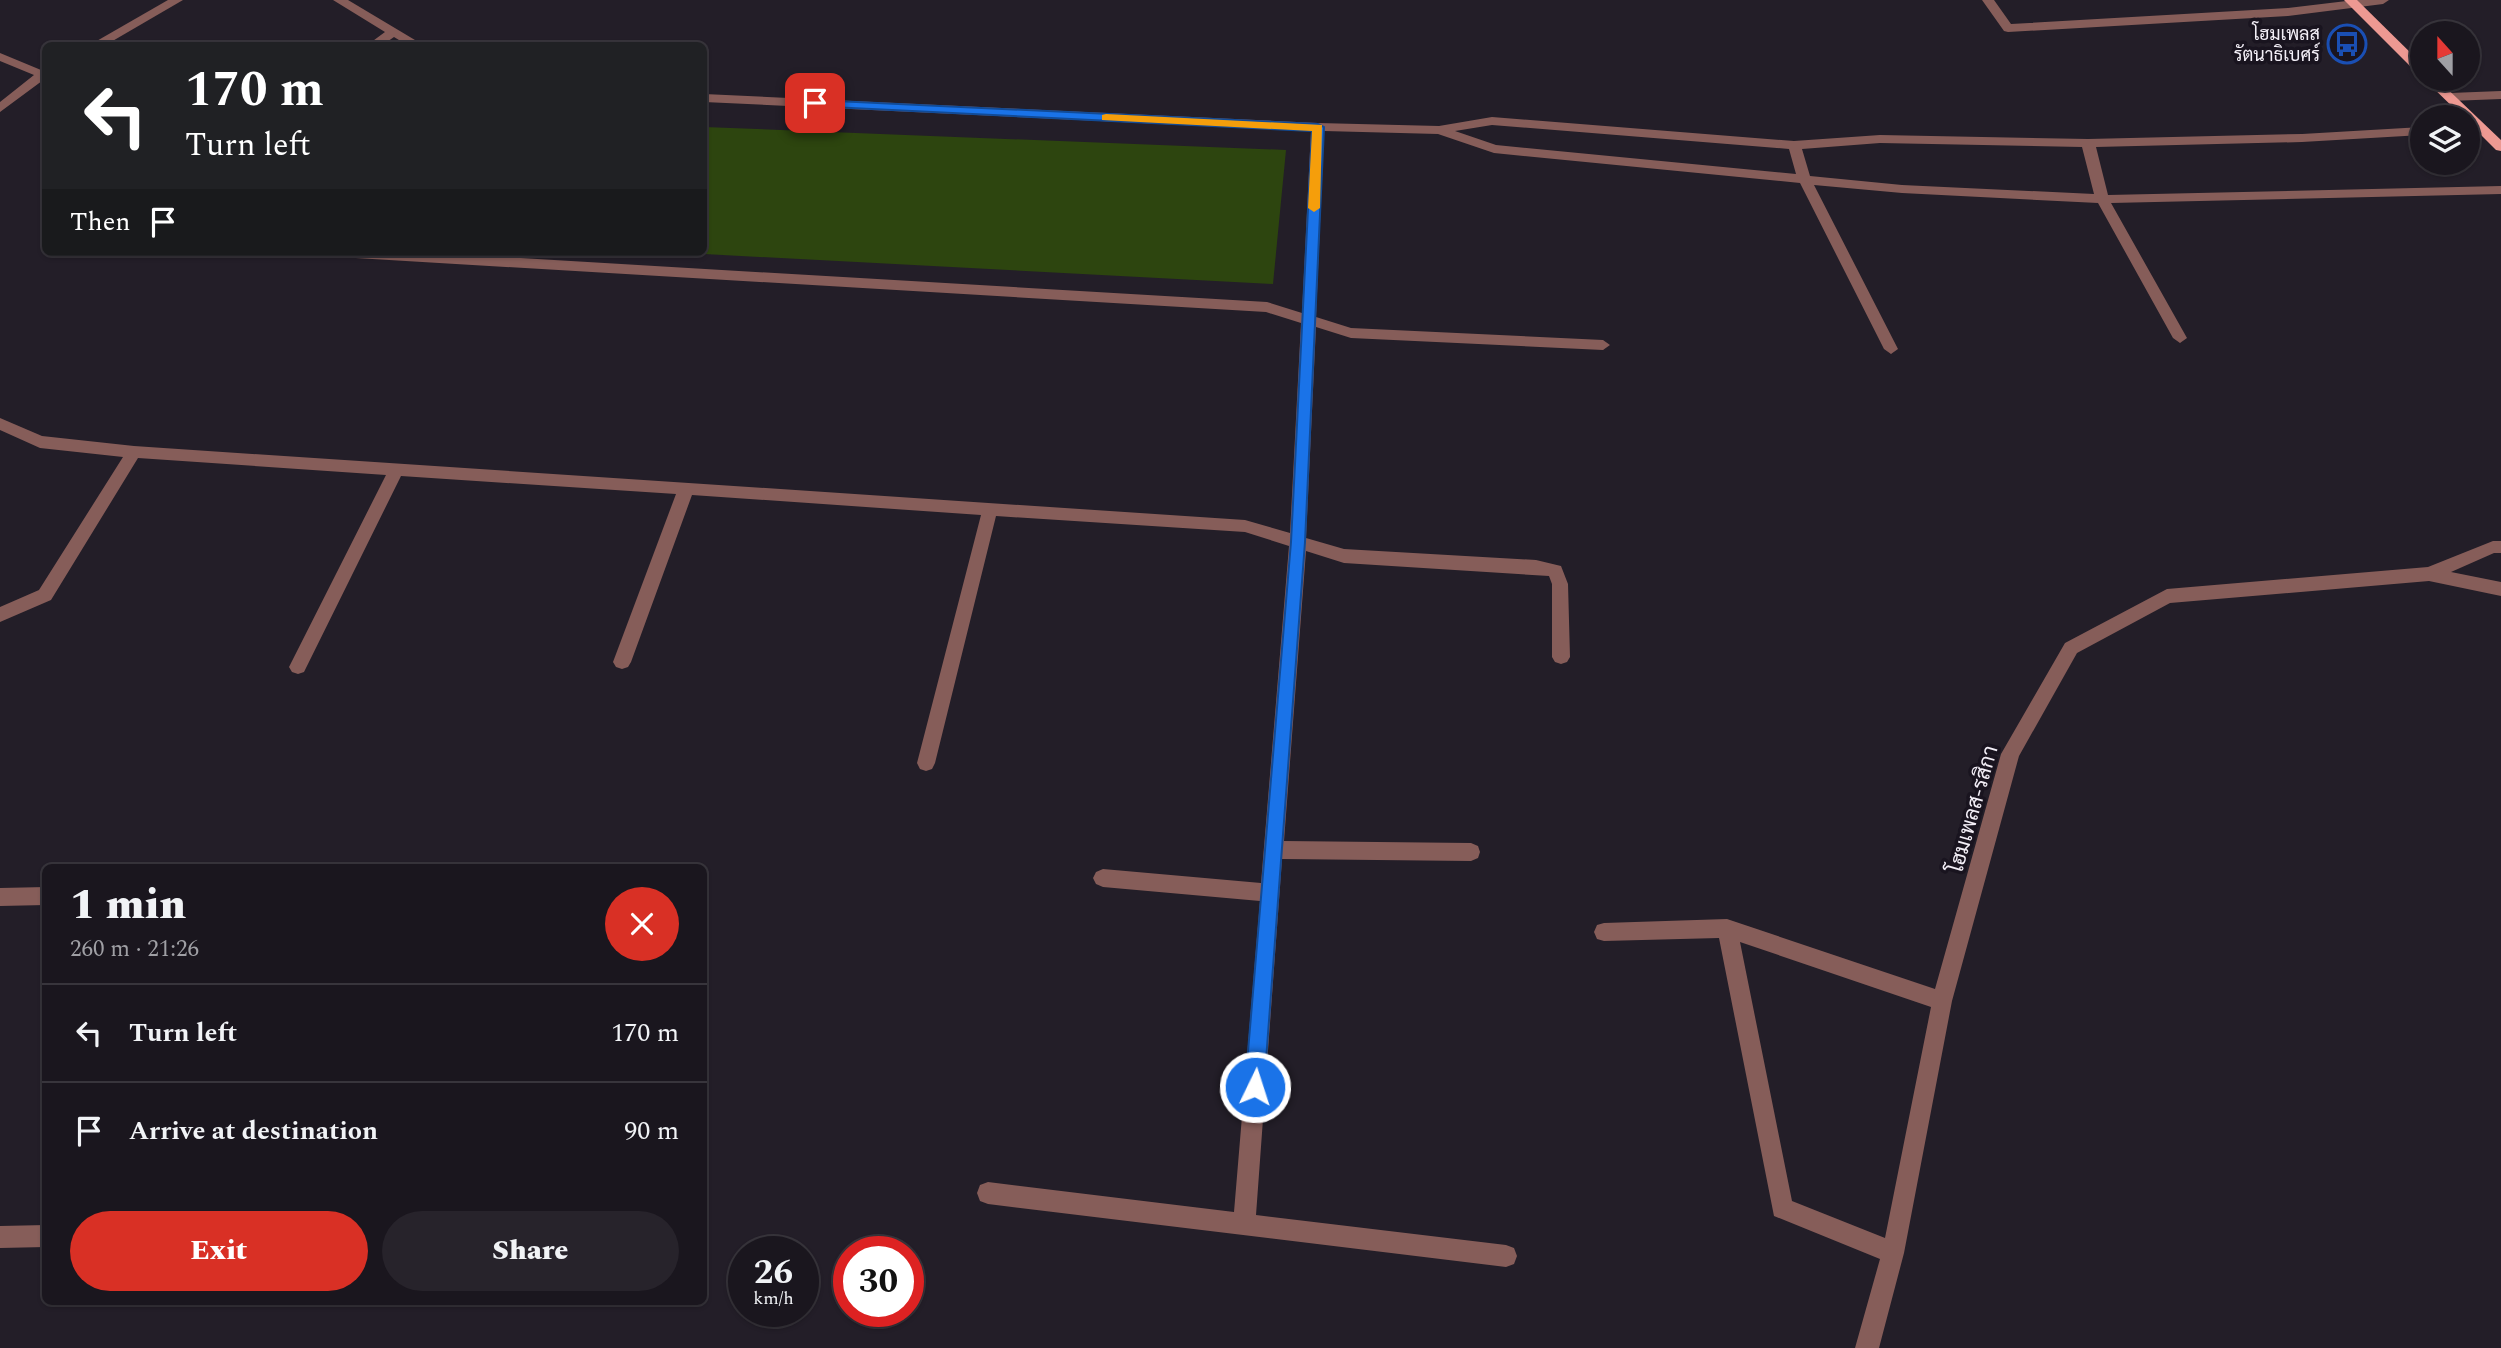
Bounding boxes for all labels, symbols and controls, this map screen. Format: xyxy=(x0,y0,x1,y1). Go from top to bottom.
place label: โฮมเพลส รัตนาธิเบศร์ xyxy=(2234,21,2320,69)
north arrow xyxy=(2410,21,2480,91)
map controls xyxy=(2410,21,2480,175)
bus stop icon: โฮมเพลส รัตนาธิเบศร์ xyxy=(2326,23,2368,65)
text: 170 m xyxy=(185,53,324,128)
icon: left xyxy=(70,70,161,161)
pin xyxy=(785,73,845,133)
icon: arrive xyxy=(796,84,834,122)
button: layers xyxy=(2410,105,2480,175)
text: Turn left xyxy=(185,121,311,170)
text: Then xyxy=(70,202,130,242)
icon: arrive xyxy=(144,203,182,241)
street label: โฮมเพลส-รสิกา xyxy=(1940,742,2007,878)
text: 1 min xyxy=(70,874,186,937)
button: close xyxy=(605,887,679,961)
text: 260 m · 21:26 xyxy=(70,932,199,967)
text: Turn left xyxy=(129,1013,237,1053)
text: 170 m xyxy=(611,1013,679,1053)
icon: left xyxy=(70,1014,108,1052)
position arrow xyxy=(1218,1050,1292,1124)
text: Arrive at destination xyxy=(129,1111,378,1151)
text: 90 m xyxy=(624,1111,679,1151)
icon: arrive xyxy=(70,1112,108,1150)
button: Exit xyxy=(70,1211,368,1291)
button: Share xyxy=(382,1211,679,1291)
speed limit sign: 30 xyxy=(833,1236,924,1327)
text: 26 xyxy=(754,1246,793,1299)
text: km/h xyxy=(753,1285,794,1312)

